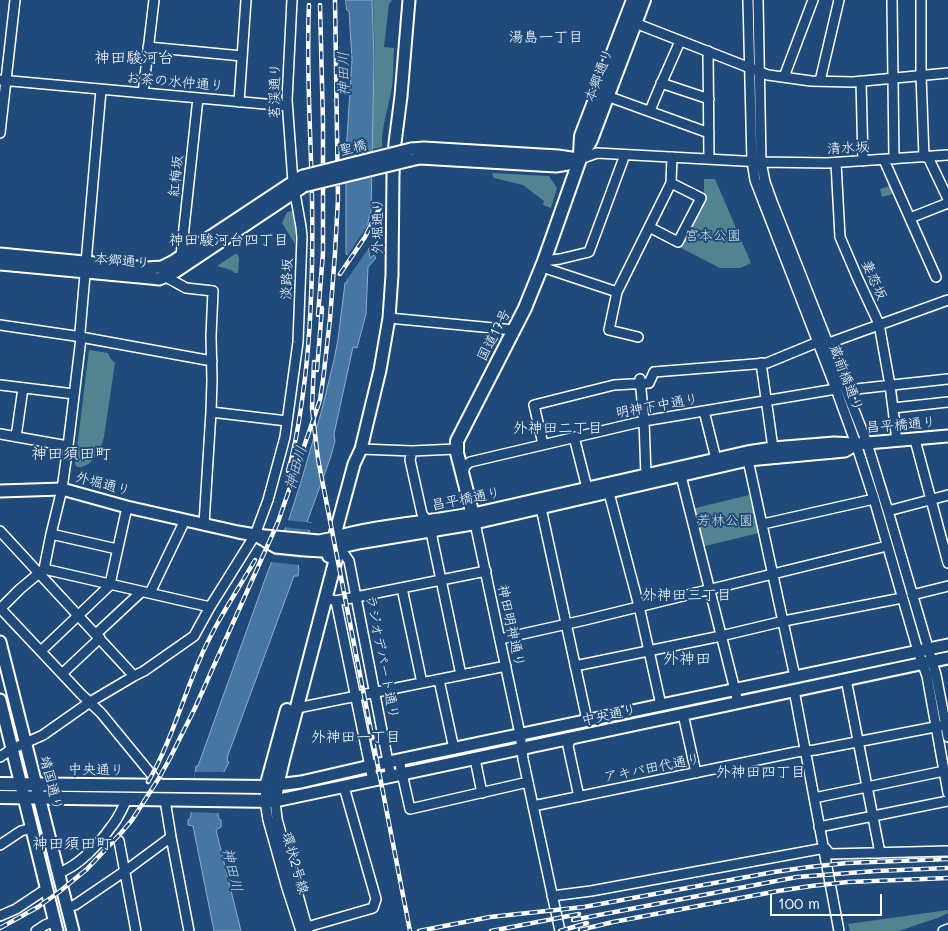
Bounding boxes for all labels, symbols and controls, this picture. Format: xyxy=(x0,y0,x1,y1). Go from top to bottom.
district label: 湯島一丁目 xyxy=(509,28,583,46)
street label: 本郷通り xyxy=(581,46,617,104)
district label: 神田駿河台 xyxy=(94,48,174,68)
water label: 神田川 xyxy=(335,51,353,97)
street label: 茗渓通り xyxy=(266,63,284,119)
street label: お茶の水仲通り xyxy=(125,69,225,95)
street label: 聖橋 xyxy=(337,136,369,160)
street label: 清水坂 xyxy=(827,139,869,157)
street label: 紅梅坂 xyxy=(165,154,187,198)
street label: 外堀通り xyxy=(370,198,386,254)
park label: 宮本公園 xyxy=(685,228,741,244)
district label: 神田駿河台四丁目 xyxy=(169,231,289,249)
street label: 本郷通り xyxy=(93,250,151,272)
street label: 妻恋坂 xyxy=(858,257,890,303)
street label: 淡路坂 xyxy=(278,258,296,300)
street label: 国道17号 xyxy=(474,306,514,364)
street label: 蔵前橋通り xyxy=(826,342,866,414)
street label: 明神下中通り xyxy=(614,390,700,422)
street label: 昌平橋通り xyxy=(865,414,937,436)
district label: 外神田二丁目 xyxy=(513,419,603,437)
district label: 神田須田町 xyxy=(31,444,111,464)
water label: 神田川 xyxy=(281,444,311,492)
street label: 外堀通り xyxy=(74,469,132,499)
street label: 昌平橋通り xyxy=(430,484,502,514)
park label: 芳林公園 xyxy=(697,513,753,529)
street label: 神田明神通り xyxy=(494,583,528,669)
district label: 外神田三丁目 xyxy=(642,586,732,604)
street label: ラジオデパート通り xyxy=(362,594,402,720)
district label: 外神田 xyxy=(663,649,711,669)
street label: 中央通り xyxy=(580,701,638,729)
district label: 外神田一丁目 xyxy=(311,728,401,746)
street label: アキバ田代通り xyxy=(602,750,702,786)
street label: 靖国通り xyxy=(36,754,66,812)
street label: 中央通り xyxy=(68,761,124,779)
district label: 外神田四丁目 xyxy=(716,763,806,781)
street label: 環状2号線 xyxy=(278,830,312,896)
district label: 神田須田町 xyxy=(32,834,112,854)
water label: 神田川 xyxy=(218,846,246,894)
scale bar xyxy=(773,884,886,916)
text: 100 m xyxy=(778,893,820,913)

